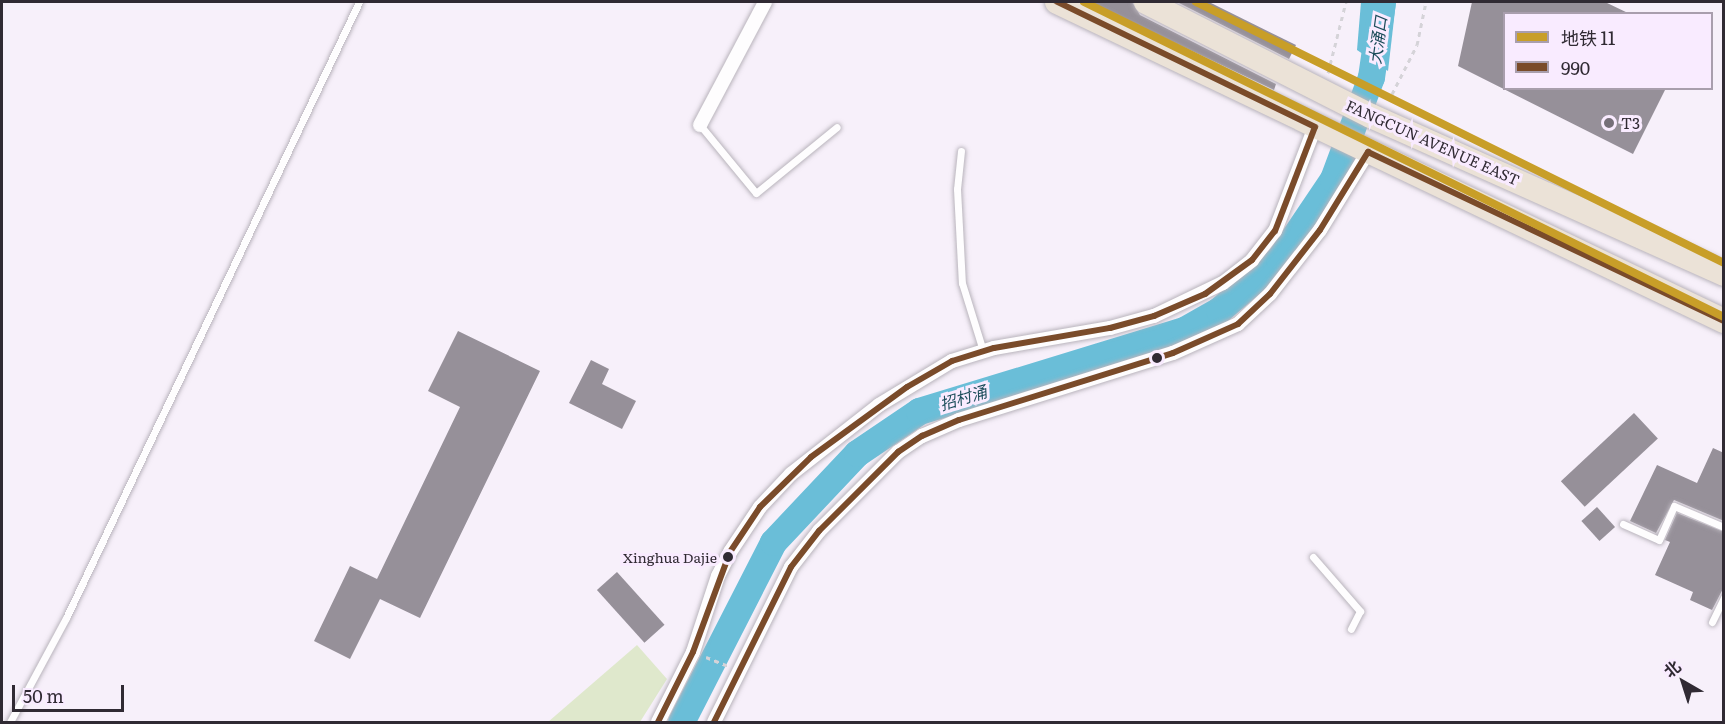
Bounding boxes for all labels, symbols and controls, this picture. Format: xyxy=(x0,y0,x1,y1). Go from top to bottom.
legend xyxy=(1503,12,1713,90)
water label: 大涌口 xyxy=(1364,15,1390,65)
text: 地铁 11 xyxy=(1561,24,1615,51)
text: 990 xyxy=(1561,54,1590,81)
street label: FANGCUN AVENUE EAST xyxy=(1343,95,1523,189)
place label: T3 xyxy=(1621,114,1640,132)
marker: T3 xyxy=(1602,116,1616,130)
unlabelled marker xyxy=(1151,352,1163,364)
water label: 招村涌 xyxy=(937,381,989,413)
place label: Xinghua Dajie xyxy=(623,549,717,565)
marker: Xinghua Dajie xyxy=(722,551,734,563)
north arrow xyxy=(1653,652,1713,712)
text: 北 xyxy=(1658,654,1685,682)
scale bar xyxy=(15,673,128,711)
text: 50 m xyxy=(23,682,64,709)

